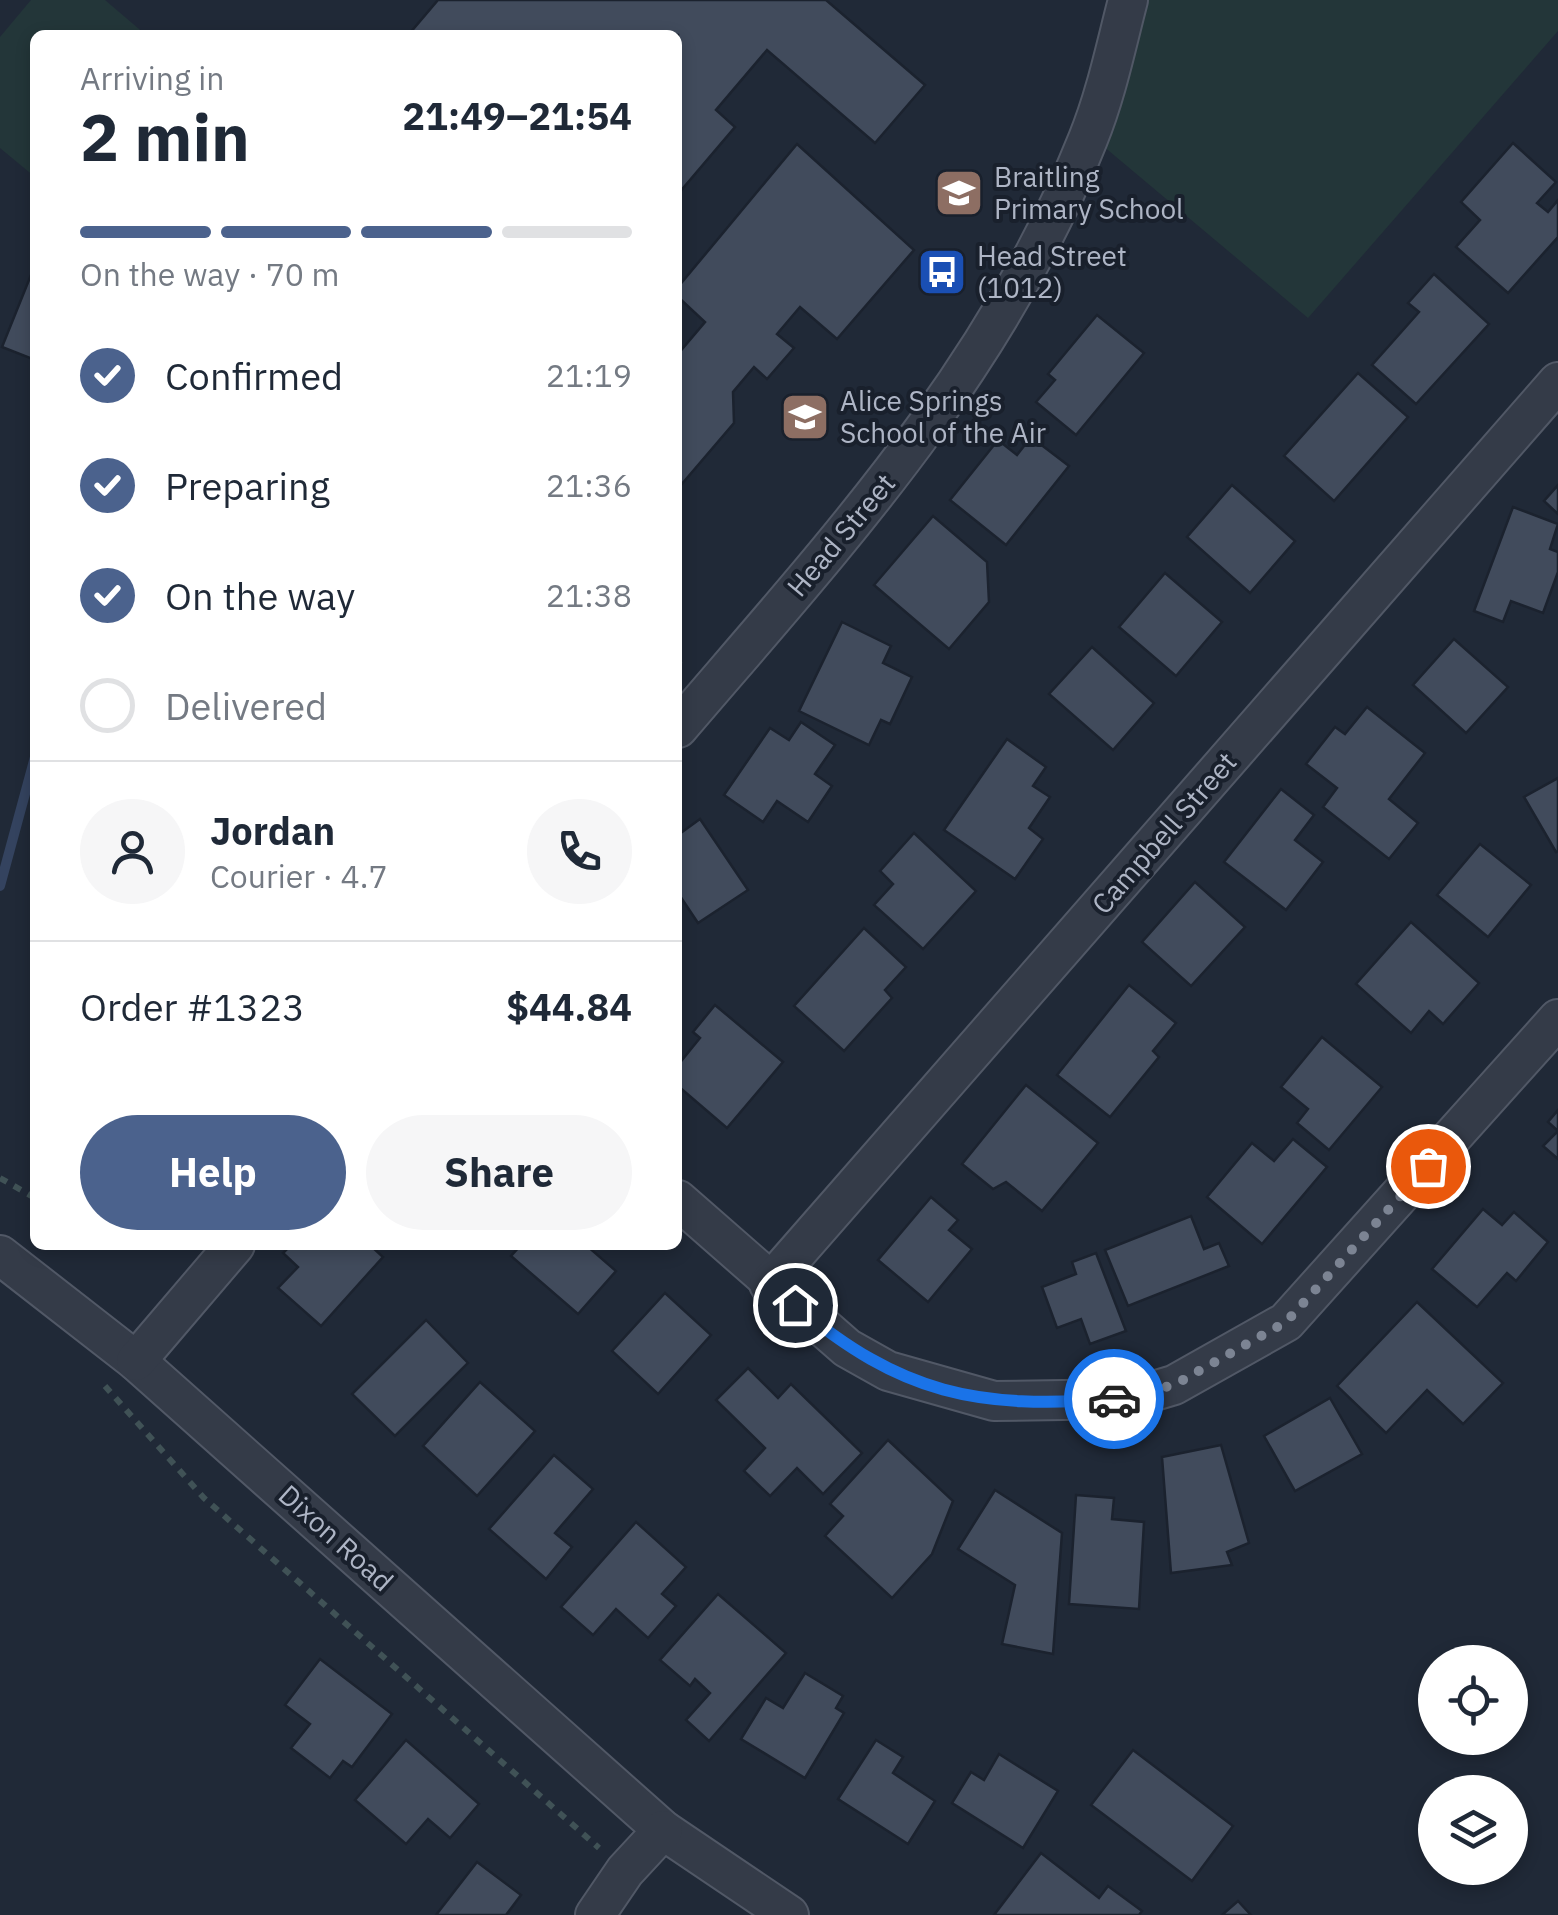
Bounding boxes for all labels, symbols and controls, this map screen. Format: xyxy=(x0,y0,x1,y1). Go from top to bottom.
text: Arriving in xyxy=(80,57,225,99)
text: 21:49–21:54 xyxy=(402,91,632,140)
text: 2 min xyxy=(80,94,250,179)
place label: Braitling Primary School xyxy=(994,158,1184,227)
school or university icon: Braitling Primary School xyxy=(933,167,985,219)
place label: Head Street (1012) xyxy=(977,237,1127,306)
bus stop icon: Head Street (1012) xyxy=(916,246,968,298)
text: On the way · 70 m xyxy=(80,253,340,295)
icon: check xyxy=(80,348,135,403)
text: Confirmed xyxy=(165,351,343,400)
text: 21:19 xyxy=(546,354,632,396)
place label: Alice Springs School of the Air xyxy=(840,382,1046,451)
school or university icon: Alice Springs School of the Air xyxy=(779,391,831,443)
icon: check xyxy=(80,458,135,513)
text: Preparing xyxy=(165,461,330,510)
text: 21:36 xyxy=(546,464,632,506)
street label: Head Street xyxy=(778,465,903,604)
icon: check xyxy=(80,568,135,623)
text: On the way xyxy=(165,571,355,620)
text: 21:38 xyxy=(546,574,632,616)
text: Delivered xyxy=(165,681,327,730)
street label: Campbell Street xyxy=(1083,744,1244,921)
button: person xyxy=(80,799,185,904)
button: phone xyxy=(527,799,632,904)
text: Jordan xyxy=(210,806,335,855)
text: Courier · 4.7 xyxy=(210,855,388,897)
text: Order #1323 xyxy=(80,982,305,1031)
text: $44.84 xyxy=(506,982,632,1031)
button: Help xyxy=(80,1115,346,1230)
button: Share xyxy=(366,1115,632,1230)
pin xyxy=(1386,1124,1471,1209)
icon: bag xyxy=(1401,1139,1456,1194)
pin xyxy=(753,1263,838,1348)
icon: home xyxy=(768,1278,823,1333)
courier xyxy=(1064,1349,1164,1449)
icon: car xyxy=(1087,1372,1142,1427)
street label: Dixon Road xyxy=(271,1476,402,1599)
map controls xyxy=(1418,1645,1528,1885)
button: locate xyxy=(1418,1645,1528,1755)
button: layers xyxy=(1418,1775,1528,1885)

